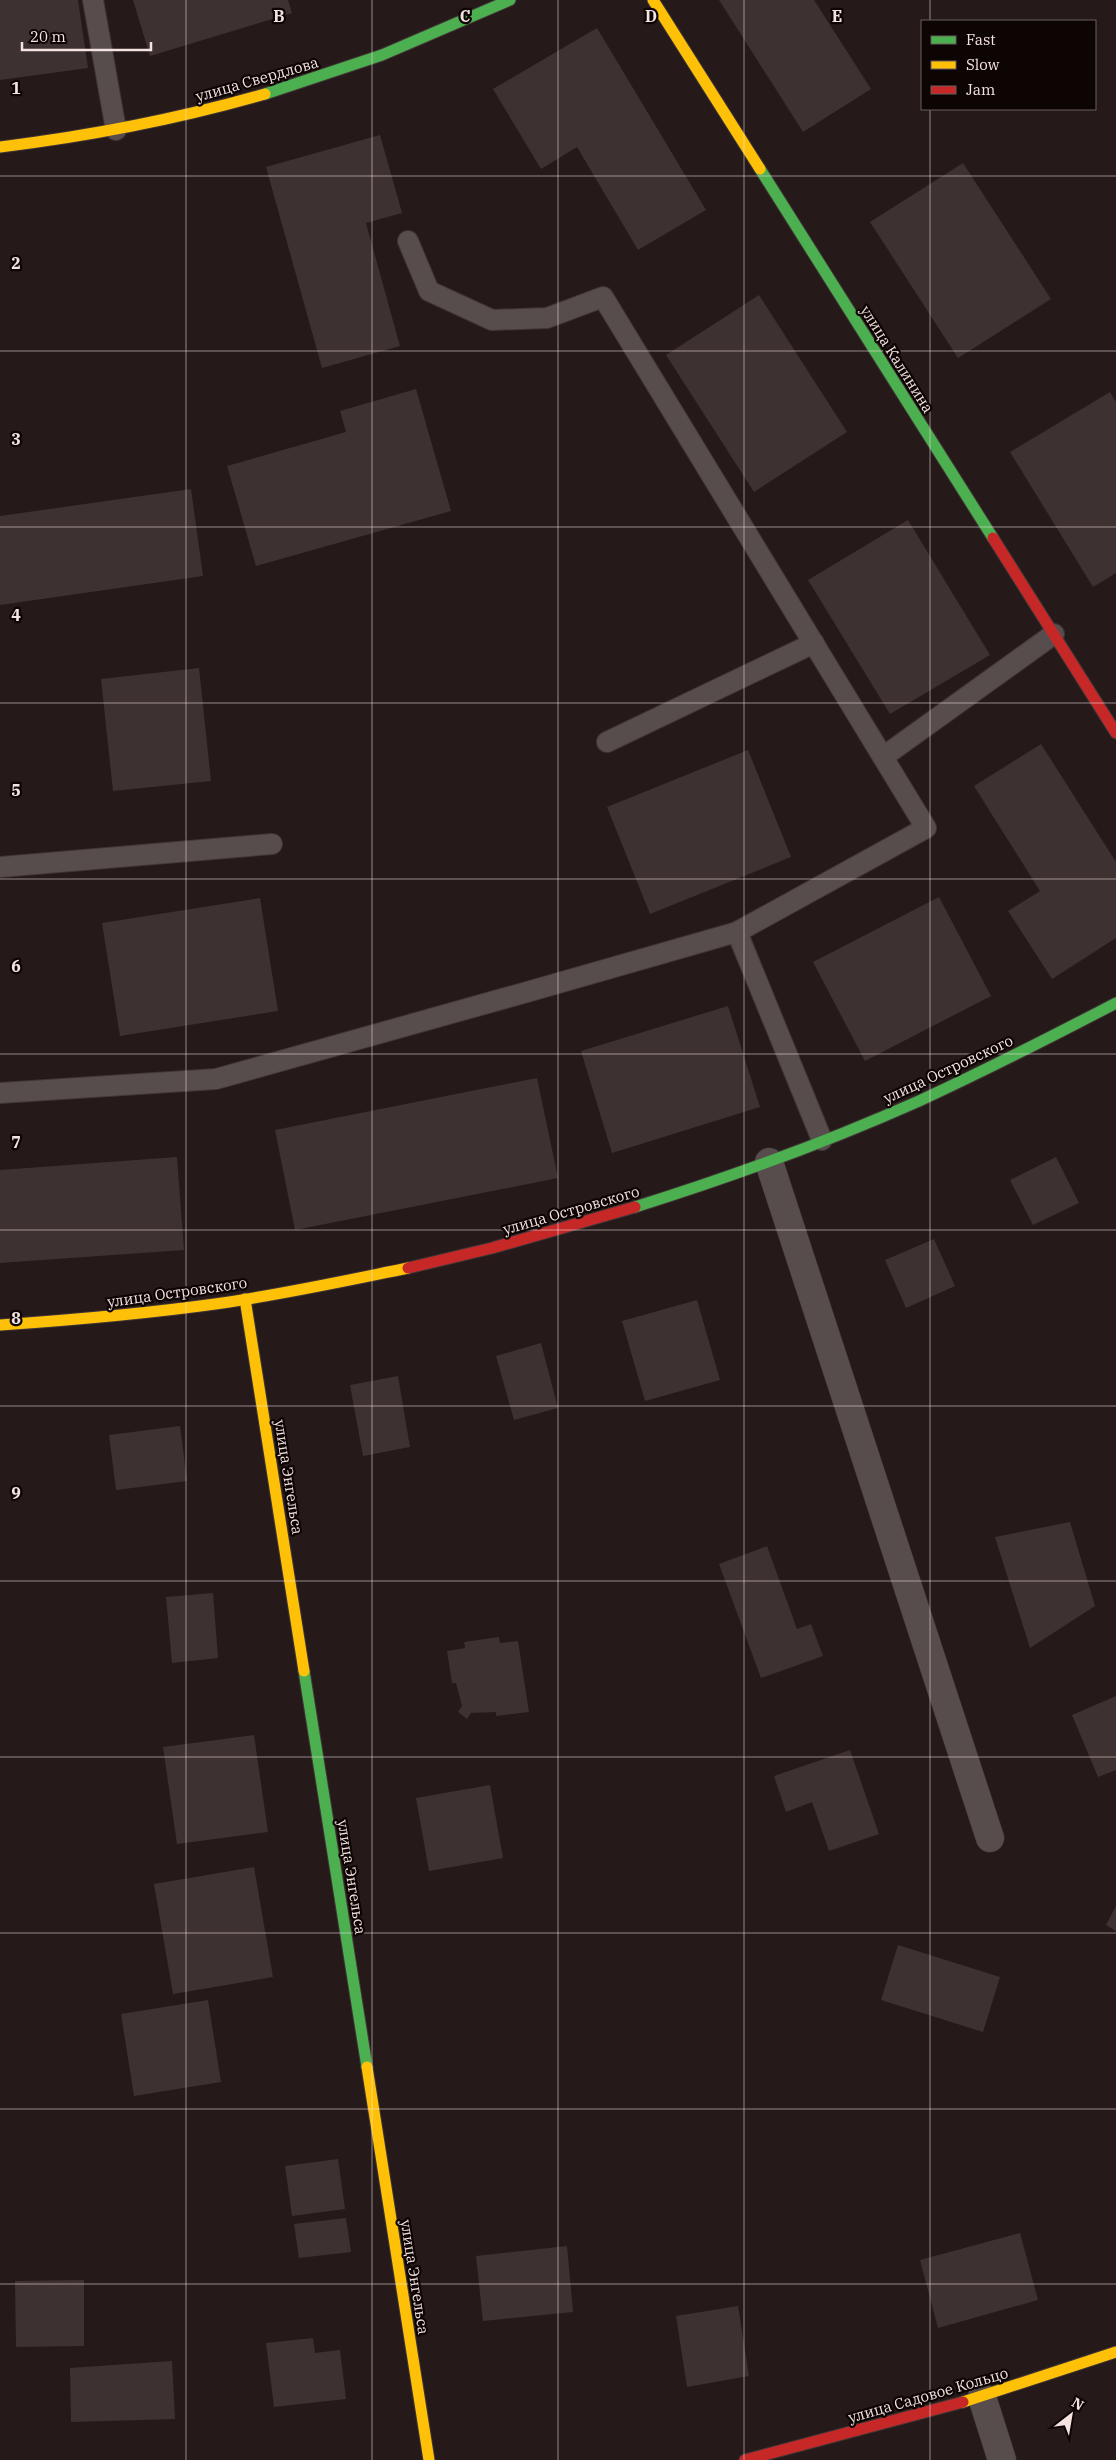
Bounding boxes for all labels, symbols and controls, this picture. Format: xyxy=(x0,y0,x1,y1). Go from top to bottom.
text: B xyxy=(273,6,285,26)
text: C xyxy=(460,6,470,26)
text: D xyxy=(645,6,657,26)
text: E xyxy=(832,6,842,26)
scale bar xyxy=(22,20,151,52)
legend xyxy=(921,20,1096,110)
text: 20 m xyxy=(30,27,66,46)
text: Fast xyxy=(966,30,996,49)
street label: улица Свердлова xyxy=(193,52,321,106)
text: Slow xyxy=(966,55,1000,74)
text: 1 xyxy=(11,78,21,98)
text: Jam xyxy=(966,80,995,99)
text: 2 xyxy=(11,253,21,273)
street label: улица Калинина xyxy=(856,302,938,416)
text: 3 xyxy=(11,429,21,449)
text: 4 xyxy=(11,605,21,625)
text: 5 xyxy=(11,780,21,800)
text: 6 xyxy=(11,956,21,976)
street label: улица Островского xyxy=(880,1031,1016,1107)
text: 7 xyxy=(11,1132,21,1152)
street label: улица Островского xyxy=(501,1181,641,1239)
street label: улица Островского xyxy=(106,1273,248,1311)
text: 8 xyxy=(11,1308,21,1328)
street label: улица Энгельса xyxy=(271,1418,307,1536)
text: 9 xyxy=(11,1483,21,1503)
street label: улица Энгельса xyxy=(334,1818,370,1936)
street label: улица Энгельса xyxy=(397,2218,433,2336)
street label: улица Садовое Кольцо xyxy=(846,2363,1010,2427)
north arrow xyxy=(1046,2390,1096,2440)
text: N xyxy=(1068,2393,1087,2414)

